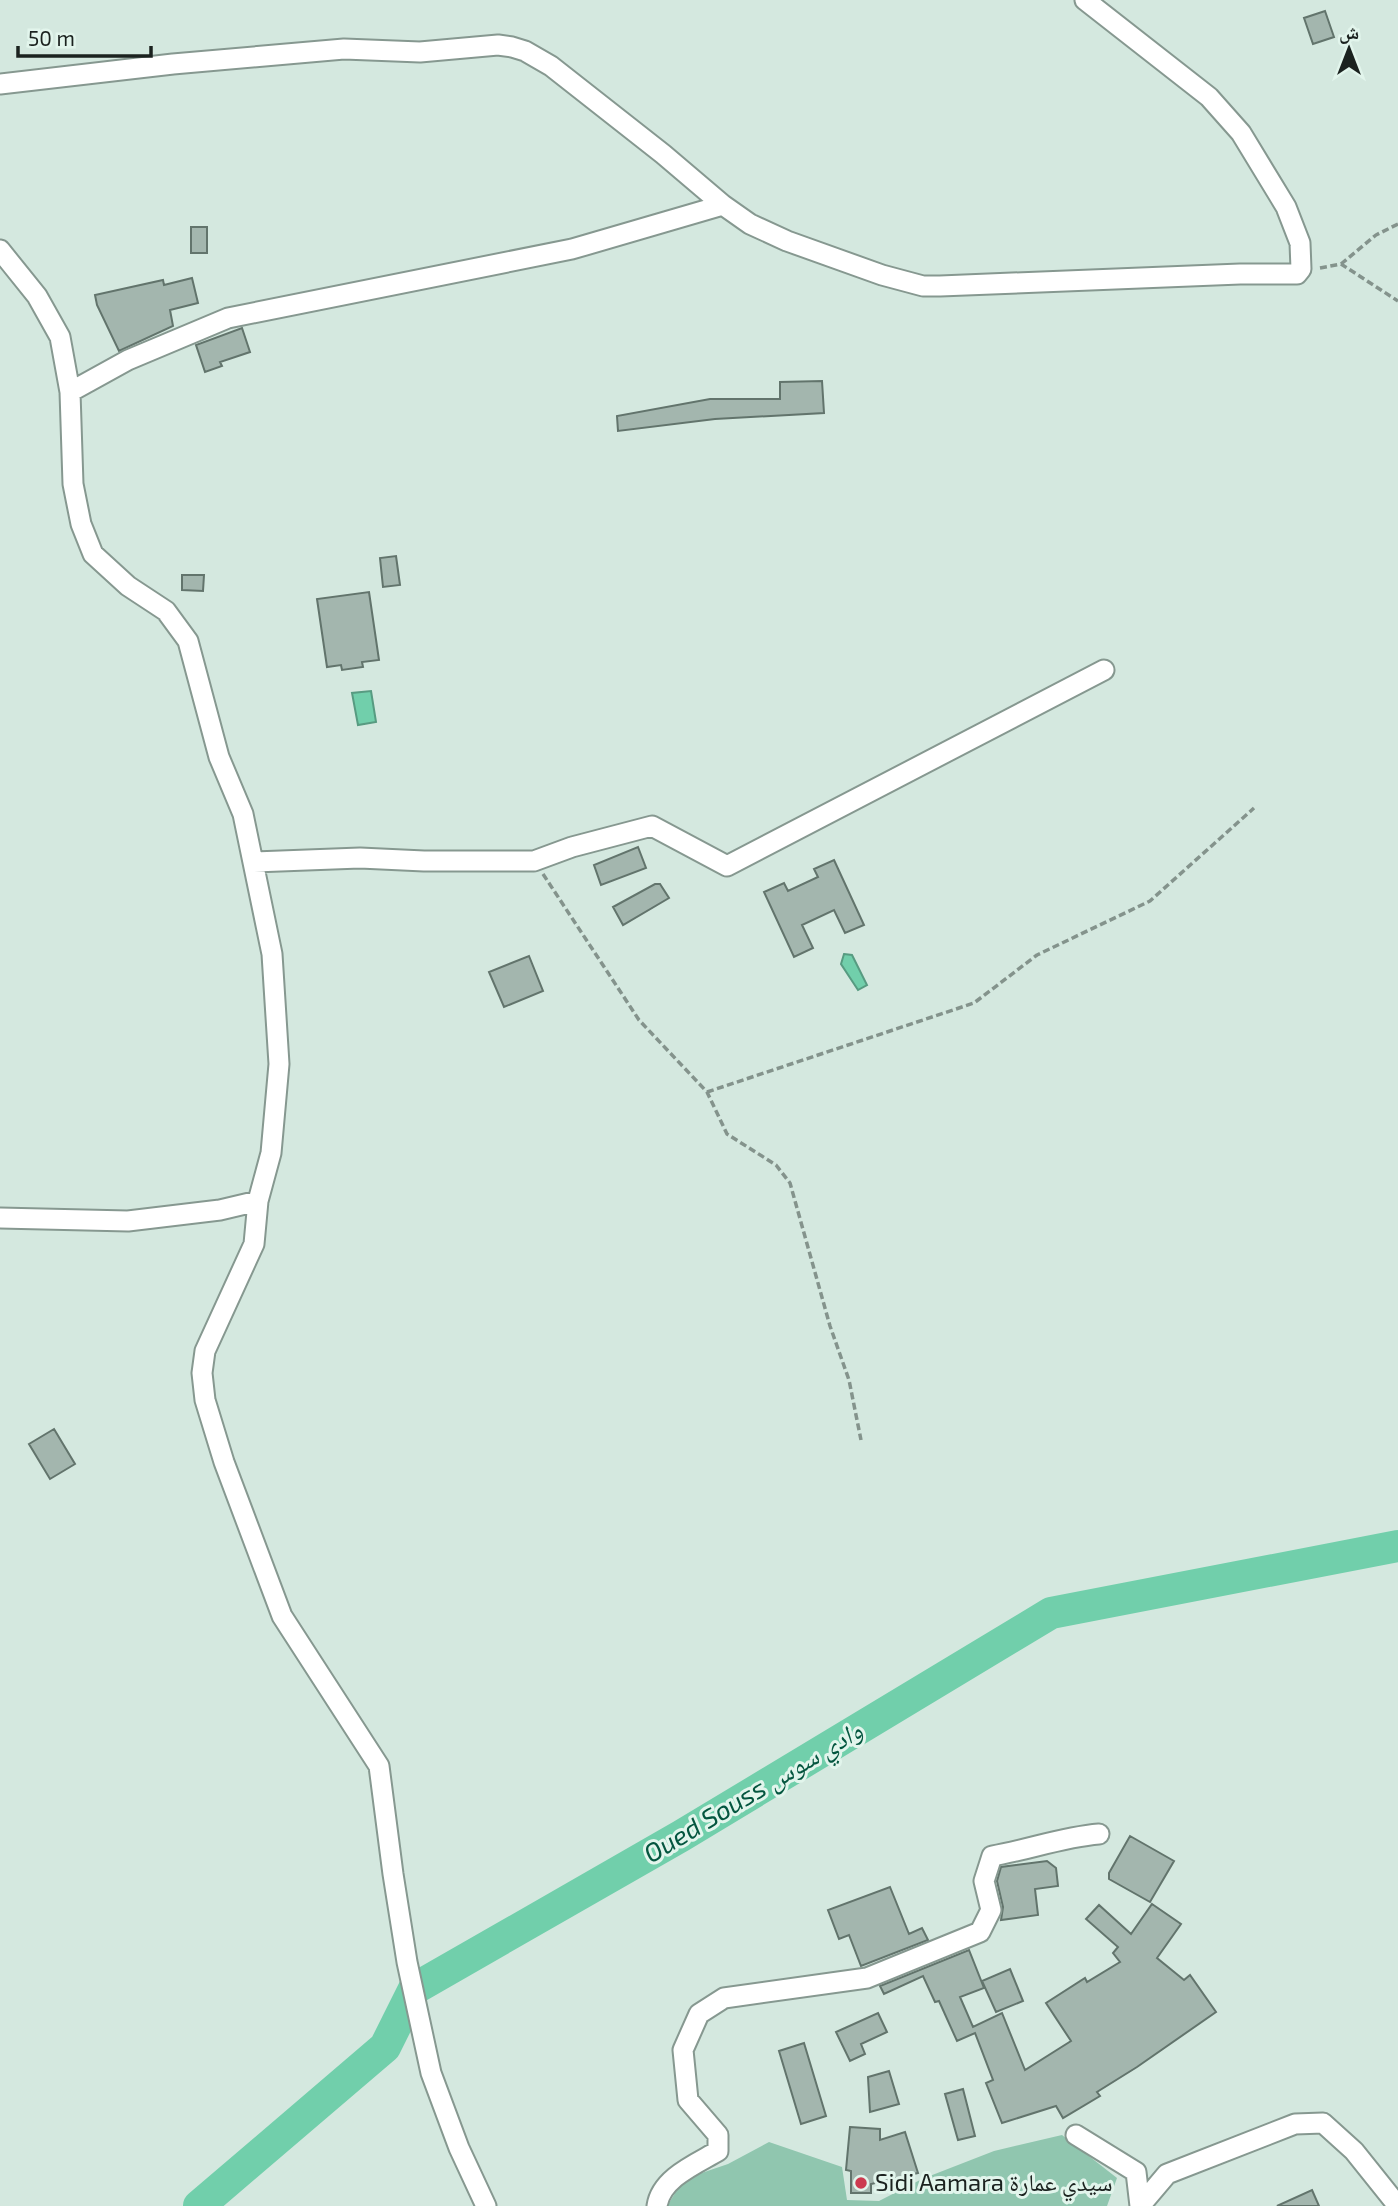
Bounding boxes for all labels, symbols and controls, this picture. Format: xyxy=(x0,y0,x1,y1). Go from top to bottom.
scale bar xyxy=(18,14,150,58)
north arrow xyxy=(1314,14,1384,84)
text: ش xyxy=(1339,20,1359,44)
text: 50 m xyxy=(28,25,75,50)
water label: Oued Souss وادي سوس xyxy=(637,1713,870,1874)
place label: Sidi Aamara سيدي عمارة xyxy=(875,2167,1113,2202)
marker: Sidi Aamara سيدي عمارة xyxy=(853,2175,869,2191)

